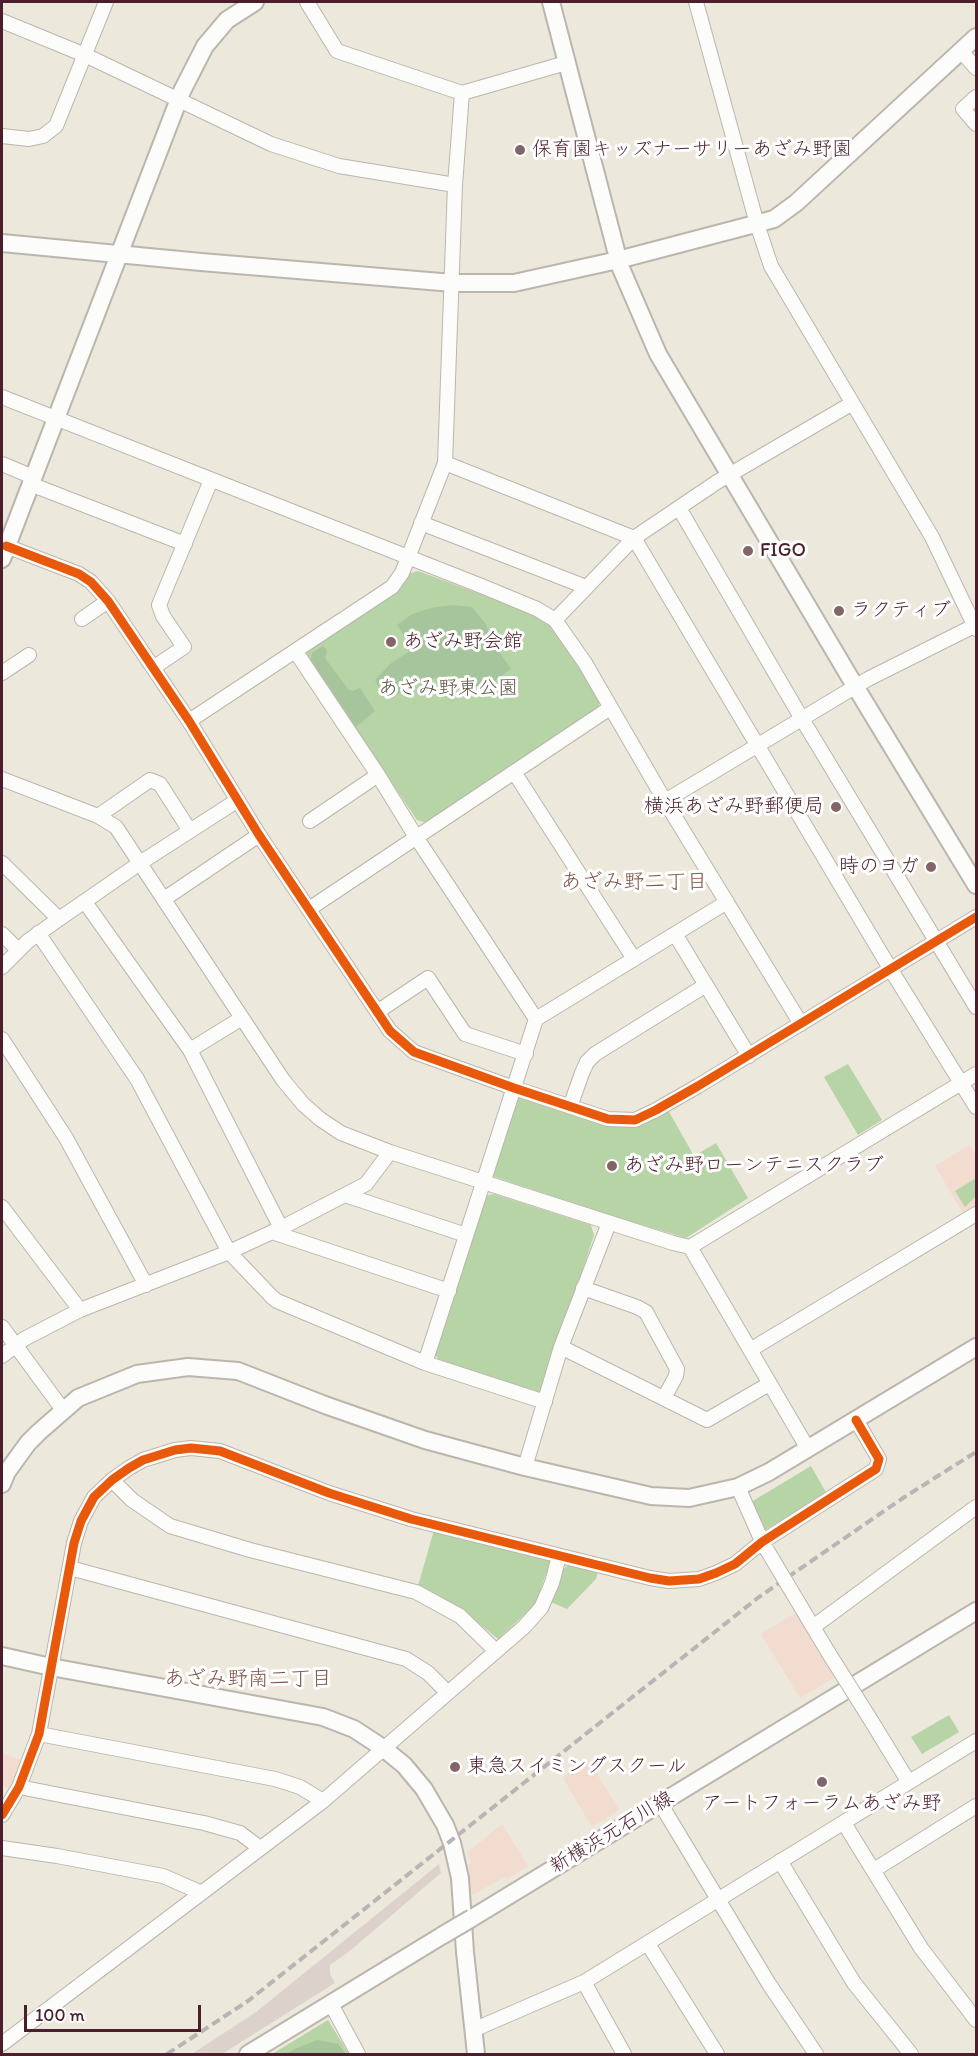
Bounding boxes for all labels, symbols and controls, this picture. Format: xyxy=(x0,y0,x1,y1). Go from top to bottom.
place label: 保育園キッズナーサリーあざみ野園 xyxy=(532,138,852,162)
marker: 保育園キッズナーサリーあざみ野園 xyxy=(513,143,527,157)
place label: FIGO xyxy=(760,539,806,563)
marker: FIGO xyxy=(741,544,755,558)
place label: ラクティブ xyxy=(851,599,951,623)
marker: ラクティブ xyxy=(832,604,846,618)
place label: あざみ野会館 xyxy=(403,630,523,654)
marker: あざみ野会館 xyxy=(384,635,398,649)
park label: あざみ野東公園 xyxy=(378,677,518,701)
place label: 横浜あざみ野郵便局 xyxy=(644,795,824,819)
marker: 横浜あざみ野郵便局 xyxy=(829,800,843,814)
place label: 時のヨガ xyxy=(839,855,919,879)
marker: 時のヨガ xyxy=(924,860,938,874)
district label: あざみ野二丁目 xyxy=(561,870,707,896)
place label: あざみ野ローンテニスクラブ xyxy=(624,1154,884,1178)
marker: あざみ野ローンテニスクラブ xyxy=(605,1159,619,1173)
district label: あざみ野南二丁目 xyxy=(164,1667,332,1693)
place label: 東急スイミングスクール xyxy=(467,1755,687,1779)
marker: 東急スイミングスクール xyxy=(448,1760,462,1774)
marker: アートフォーラムあざみ野 xyxy=(815,1775,829,1789)
street label: 新横浜元石川線 xyxy=(546,1787,678,1879)
place label: アートフォーラムあざみ野 xyxy=(702,1792,942,1816)
scale bar xyxy=(27,1993,204,2031)
text: 100 m xyxy=(35,2004,85,2026)

